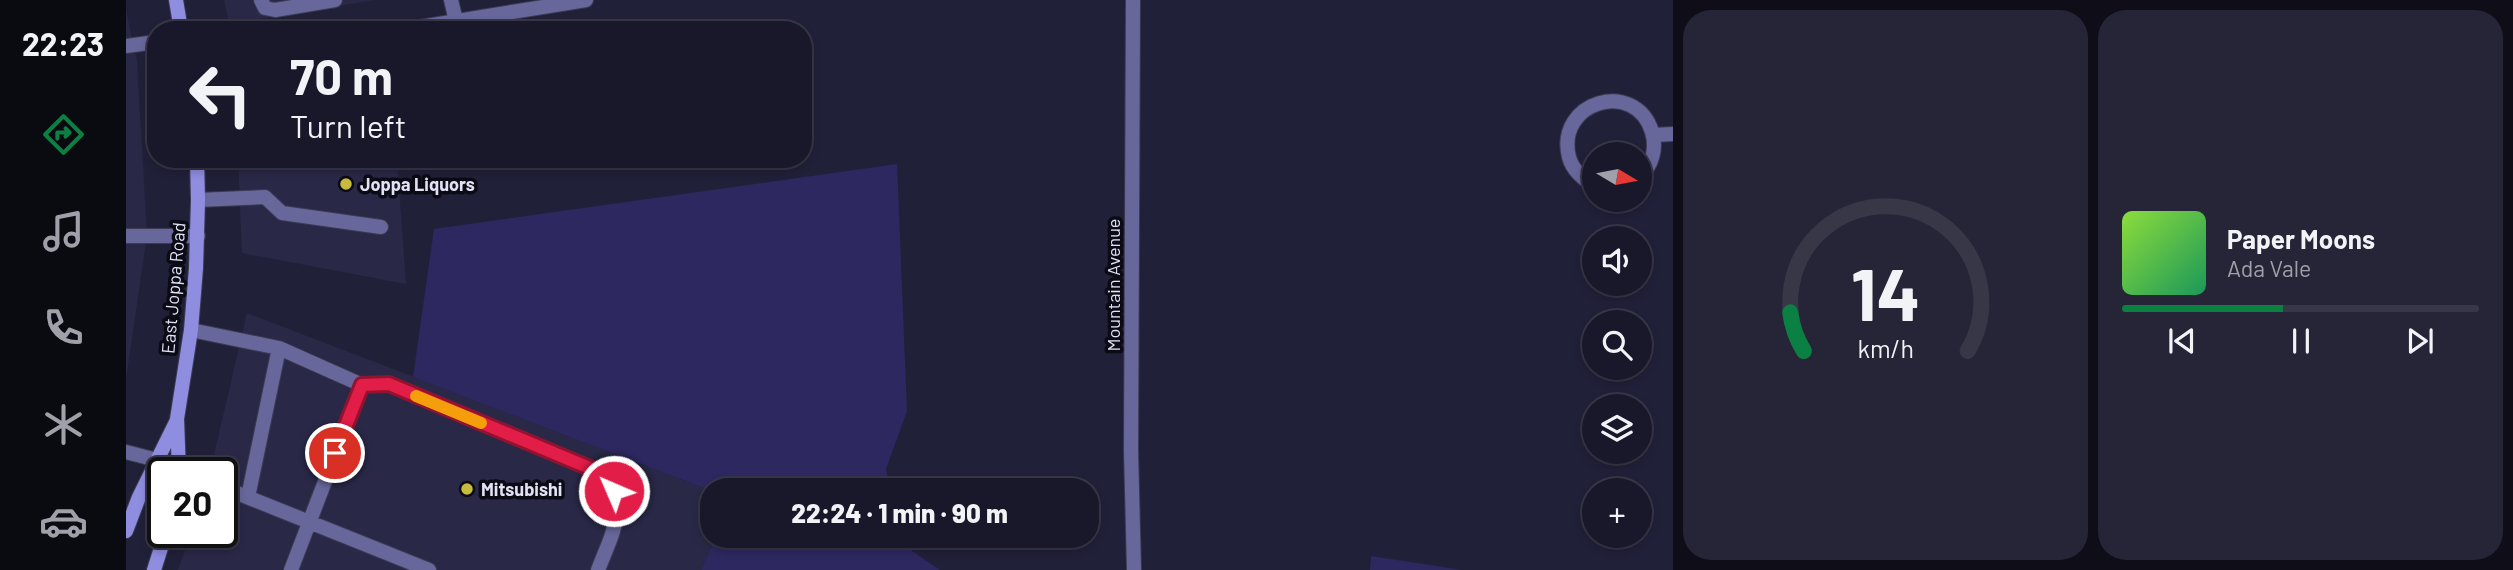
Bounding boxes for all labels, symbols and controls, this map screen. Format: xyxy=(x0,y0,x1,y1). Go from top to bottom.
text: 22:23 xyxy=(22,24,104,62)
text: 70 m xyxy=(290,46,393,105)
icon: left xyxy=(175,49,266,140)
text: Turn left xyxy=(290,106,407,144)
icon: directions xyxy=(39,110,88,159)
north arrow xyxy=(1582,142,1652,212)
map controls xyxy=(1582,142,1652,548)
place label: Joppa Liquors xyxy=(360,173,475,195)
marker: Joppa Liquors xyxy=(338,176,354,192)
icon: music xyxy=(39,207,88,256)
street label: Mountain Avenue xyxy=(1102,219,1124,351)
street label: East Joppa Road xyxy=(156,222,190,354)
text: Paper Moons xyxy=(2227,223,2375,254)
button: sound xyxy=(1582,226,1652,296)
text: 14 xyxy=(1851,248,1920,336)
text: Ada Vale xyxy=(2227,254,2311,282)
icon: phone xyxy=(39,303,88,352)
button: search xyxy=(1582,310,1652,380)
icon: previous xyxy=(2163,322,2201,360)
icon: pause xyxy=(2282,322,2320,360)
icon: next xyxy=(2401,322,2439,360)
text: km/h xyxy=(1857,333,1914,363)
button: layers xyxy=(1582,394,1652,464)
icon: climate xyxy=(39,400,88,449)
pin xyxy=(305,423,365,483)
icon: arrive xyxy=(316,434,354,472)
position arrow xyxy=(577,454,651,528)
speed limit sign: 20 xyxy=(147,457,238,548)
place label: Mitsubishi xyxy=(481,478,562,500)
button: + xyxy=(1582,478,1652,548)
marker: Mitsubishi xyxy=(459,481,475,497)
icon: car xyxy=(39,497,88,546)
text: 22:24 · 1 min · 90 m xyxy=(791,497,1008,528)

